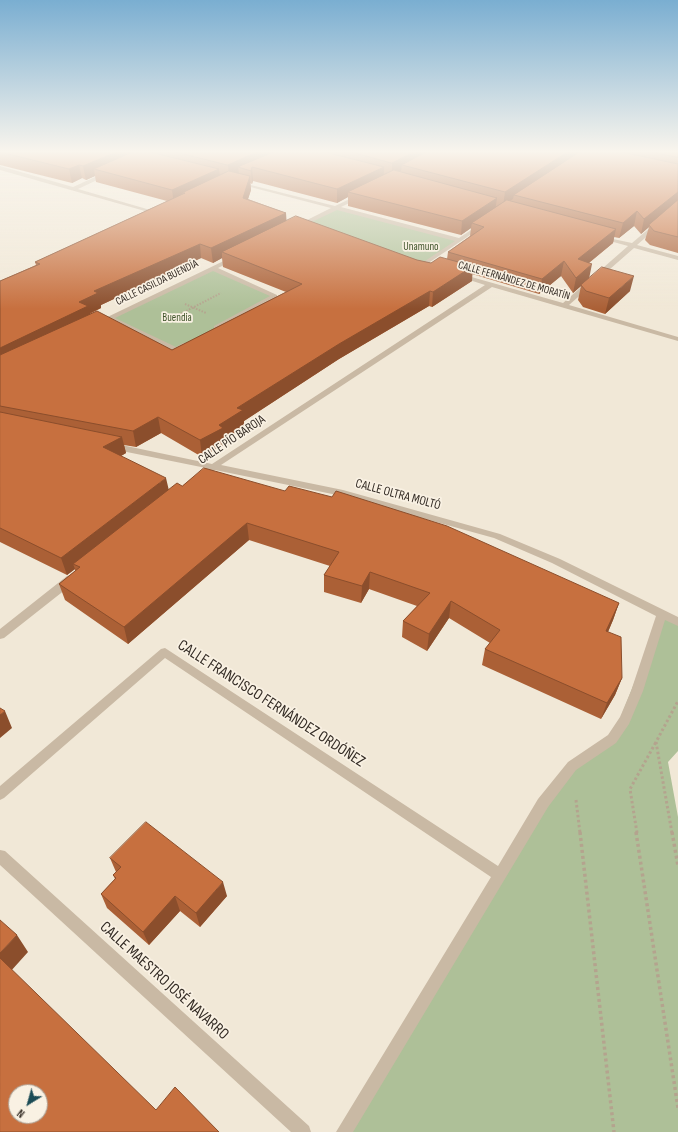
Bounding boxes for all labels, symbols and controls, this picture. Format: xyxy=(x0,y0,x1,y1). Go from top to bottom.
park label: Unamuno xyxy=(403,240,439,254)
street label: CALLE CASILDA BUENDÍA xyxy=(114,257,200,309)
street label: CALLE FERNÁNDEZ DE MORATÍN xyxy=(457,259,571,303)
park label: Buendia xyxy=(162,311,192,325)
street label: CALLE PÍO BAROJA xyxy=(196,412,268,468)
street label: CALLE OLTRA MOLTÓ xyxy=(354,476,442,514)
street label: CALLE FRANCISCO FERNÁNDEZ ORDÓÑEZ xyxy=(174,636,368,772)
street label: CALLE MAESTRO JOSÉ NAVARRO xyxy=(95,918,233,1044)
north arrow xyxy=(8,1084,48,1124)
text: N xyxy=(15,1106,27,1120)

